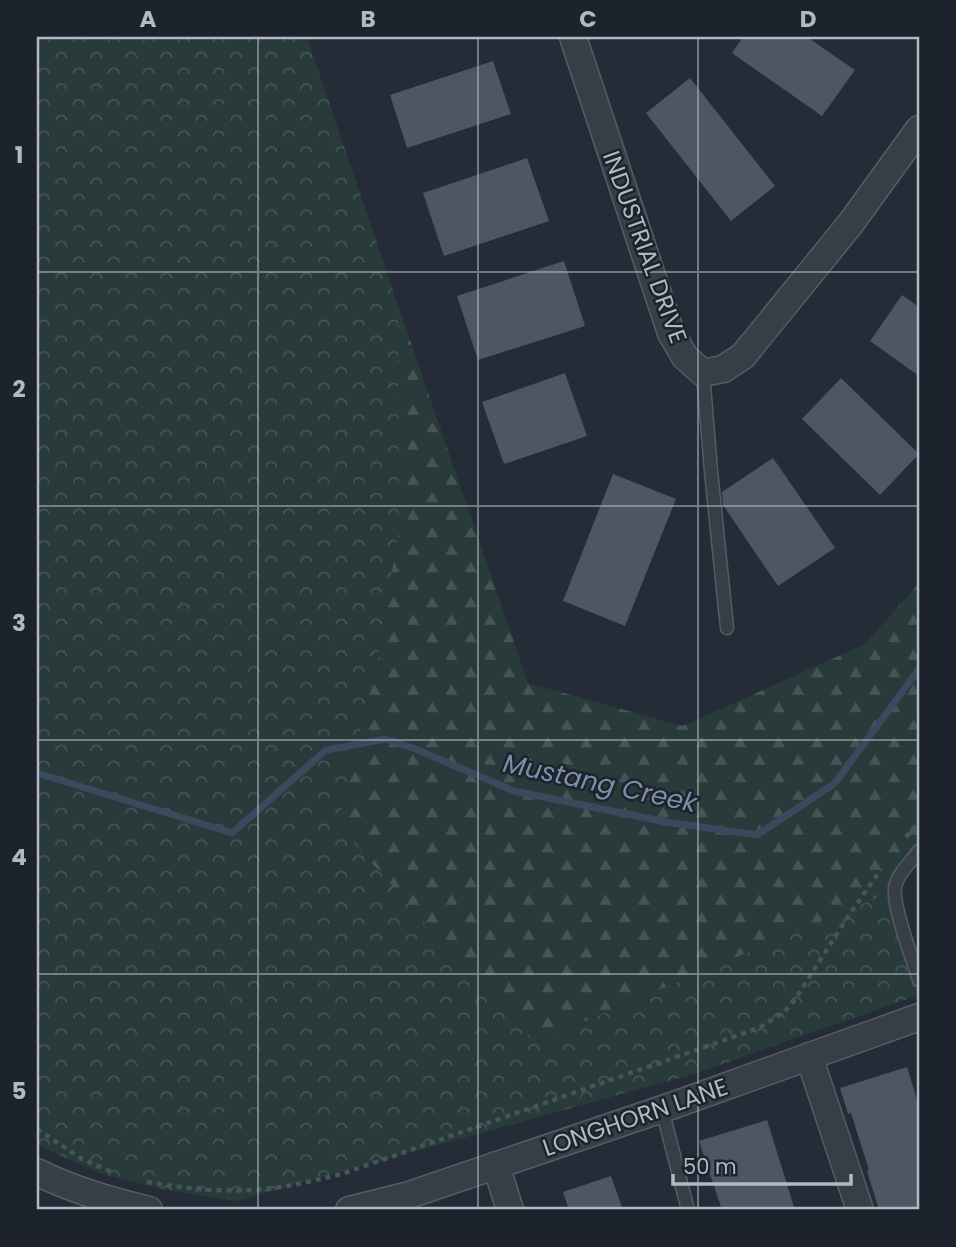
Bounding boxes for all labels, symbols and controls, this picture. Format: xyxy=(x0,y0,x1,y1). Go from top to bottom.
text: A xyxy=(140,3,157,35)
text: B xyxy=(360,3,376,35)
text: C xyxy=(579,3,597,35)
text: D xyxy=(800,3,816,35)
text: 1 xyxy=(15,139,23,171)
street label: INDUSTRIAL DRIVE xyxy=(595,146,695,348)
text: 2 xyxy=(12,373,26,405)
text: 3 xyxy=(12,607,26,639)
water label: Mustang Creek xyxy=(500,745,702,821)
text: 4 xyxy=(11,841,27,873)
street label: LONGHORN LANE xyxy=(538,1070,732,1164)
text: 5 xyxy=(12,1075,26,1107)
scale bar xyxy=(673,1142,851,1186)
text: 50 m xyxy=(683,1152,737,1181)

